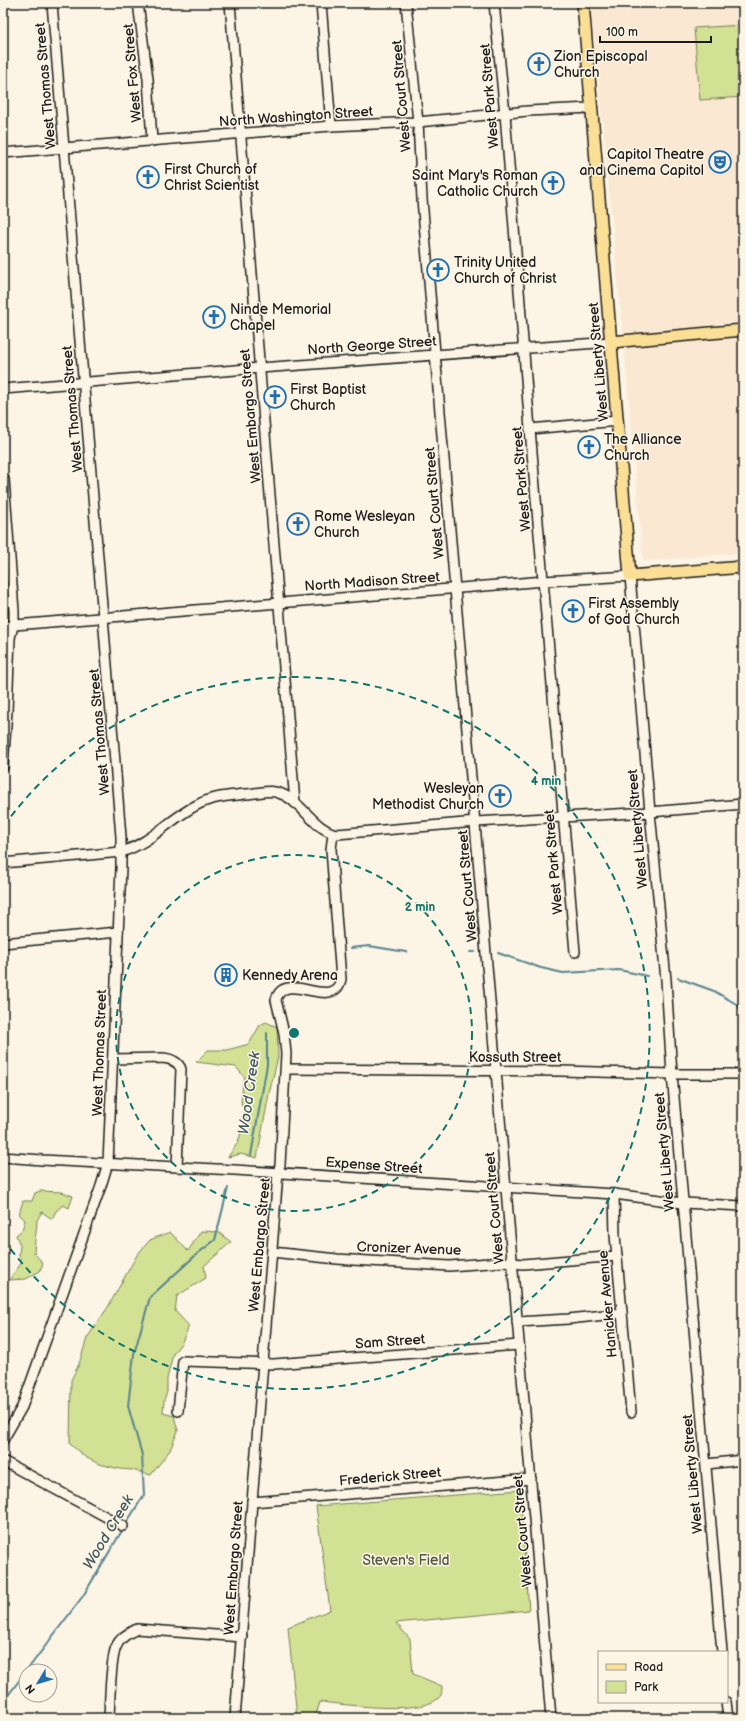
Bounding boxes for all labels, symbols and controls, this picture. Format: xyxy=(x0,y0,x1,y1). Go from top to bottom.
scale bar xyxy=(600,18,711,44)
street label: West Thomas Street xyxy=(31,21,59,150)
street label: West Fox Street xyxy=(120,22,145,123)
text: 100 m xyxy=(606,25,638,40)
street label: West Court Street xyxy=(388,39,415,153)
street label: West Park Street xyxy=(476,42,503,149)
place label: Zion Episcopal Church xyxy=(553,48,648,81)
church icon: Zion Episcopal Church xyxy=(526,51,552,77)
street label: North Washington Street xyxy=(218,103,374,130)
place label: Capitol Theatre and Cinema Capitol xyxy=(579,146,704,179)
theatre icon: Capitol Theatre and Cinema Capitol xyxy=(707,149,733,175)
place label: First Church of Christ Scientist xyxy=(164,161,260,194)
church icon: First Church of Christ Scientist xyxy=(135,164,161,190)
place label: Saint Mary's Roman Catholic Church xyxy=(412,167,538,200)
church icon: Saint Mary's Roman Catholic Church xyxy=(540,170,566,196)
place label: Trinity United Church of Christ xyxy=(454,254,557,287)
church icon: Trinity United Church of Christ xyxy=(425,257,451,283)
place label: Ninde Memorial Chapel xyxy=(230,301,331,334)
street label: West Liberty Street xyxy=(585,301,612,422)
church icon: Ninde Memorial Chapel xyxy=(201,304,227,330)
street label: North George Street xyxy=(307,332,438,358)
street label: West Thomas Street xyxy=(58,344,86,473)
street label: West Embargo Street xyxy=(236,347,265,484)
place label: First Baptist Church xyxy=(290,381,367,414)
church icon: First Baptist Church xyxy=(262,384,288,410)
street label: West Park Street xyxy=(508,425,535,532)
place label: The Alliance Church xyxy=(604,431,682,464)
church icon: The Alliance Church xyxy=(576,434,602,460)
street label: West Court Street xyxy=(421,446,448,560)
place label: Rome Wesleyan Church xyxy=(314,508,415,541)
church icon: Rome Wesleyan Church xyxy=(285,511,311,537)
street label: North Madison Street xyxy=(304,568,441,595)
place label: First Assembly of God Church xyxy=(588,595,680,628)
church icon: First Assembly of God Church xyxy=(560,598,586,624)
street label: West Thomas Street xyxy=(85,667,113,796)
street label: West Liberty Street xyxy=(624,768,651,889)
text: 4 min xyxy=(531,774,561,789)
place label: Wesleyan Methodist Church xyxy=(372,780,484,813)
church icon: Wesleyan Methodist Church xyxy=(487,783,513,809)
street label: West Park Street xyxy=(540,808,567,915)
street label: West Court Street xyxy=(454,829,481,943)
text: 2 min xyxy=(405,900,435,915)
building icon: Kennedy Arena xyxy=(213,962,239,988)
place label: Kennedy Arena xyxy=(242,967,338,984)
street label: West Thomas Street xyxy=(89,989,110,1117)
centre of rings xyxy=(287,1026,301,1040)
street label: Kossuth Street xyxy=(469,1049,562,1066)
water label: Wood Creek xyxy=(234,1050,265,1136)
street label: West Liberty Street xyxy=(651,1091,678,1212)
street label: West Court Street xyxy=(481,1151,508,1265)
street label: Expense Street xyxy=(325,1154,424,1177)
street label: West Embargo Street xyxy=(245,1176,274,1313)
street label: Cronizer Avenue xyxy=(356,1238,461,1259)
street label: Hanicker Avenue xyxy=(594,1250,621,1358)
street label: Sam Street xyxy=(355,1331,426,1352)
street label: West Liberty Street xyxy=(679,1413,706,1534)
street label: Frederick Street xyxy=(338,1464,442,1489)
street label: West Court Street xyxy=(509,1474,536,1588)
water label: Wood Creek xyxy=(79,1491,138,1573)
street label: West Embargo Street xyxy=(220,1500,247,1636)
park label: Steven's Field xyxy=(363,1552,449,1569)
legend xyxy=(598,1651,728,1703)
text: Road xyxy=(634,1660,663,1675)
north arrow xyxy=(18,1663,58,1703)
text: Park xyxy=(634,1680,658,1695)
text: N xyxy=(23,1682,38,1696)

